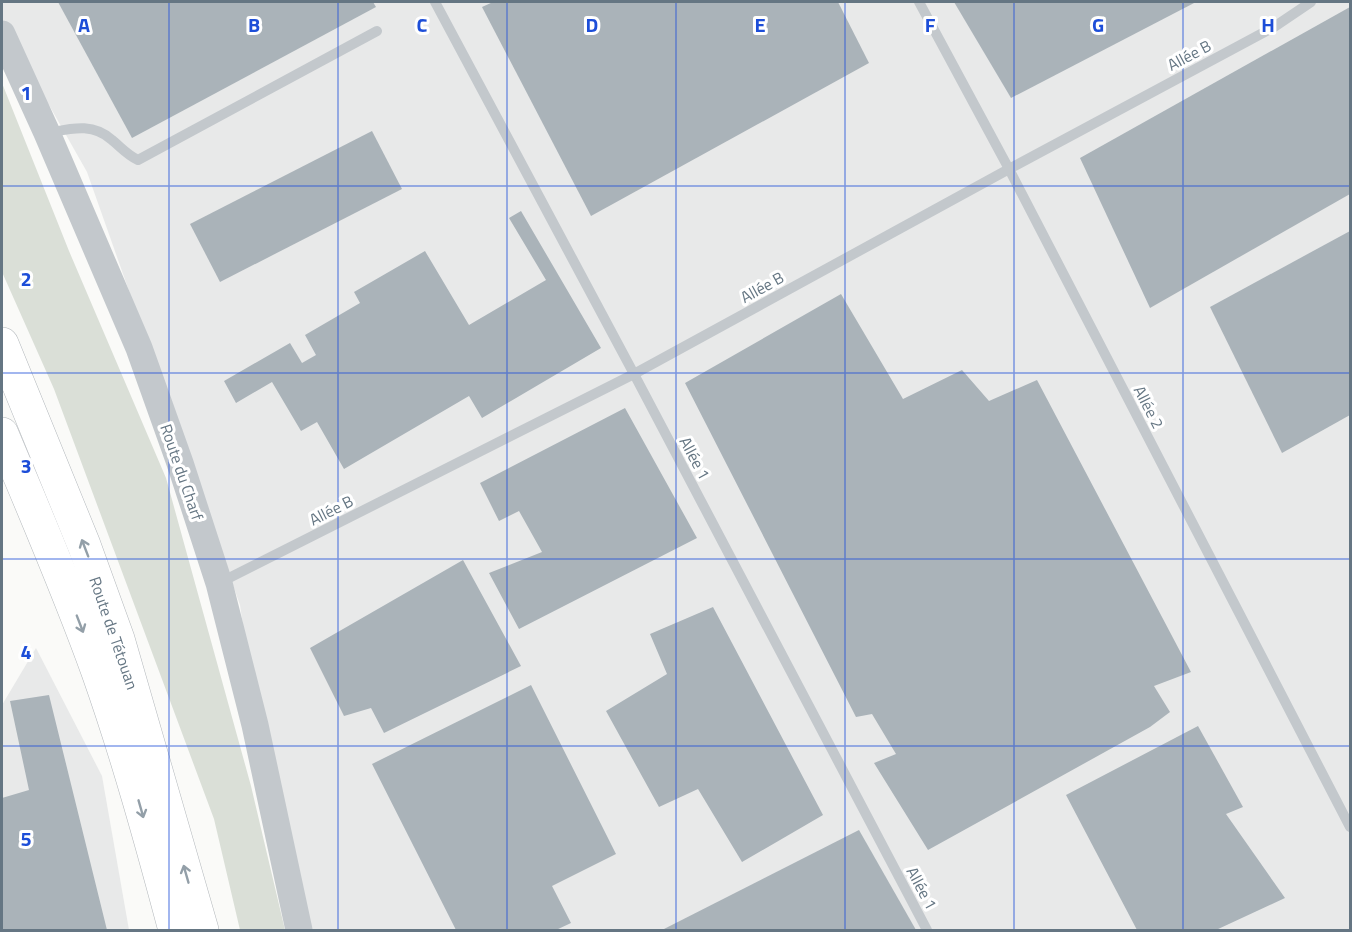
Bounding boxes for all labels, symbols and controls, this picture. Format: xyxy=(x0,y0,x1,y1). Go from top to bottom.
text: A xyxy=(78,9,90,40)
text: B xyxy=(248,9,260,40)
text: C xyxy=(417,9,428,40)
text: D xyxy=(586,9,598,40)
text: E xyxy=(754,9,766,40)
text: F xyxy=(925,9,936,40)
text: G xyxy=(1092,9,1104,40)
text: H xyxy=(1261,9,1275,40)
street label: Allée B xyxy=(1163,33,1215,77)
text: 1 xyxy=(20,77,32,108)
text: 2 xyxy=(20,263,32,294)
street label: Allée B xyxy=(736,265,788,309)
street label: Allée 2 xyxy=(1128,381,1170,433)
street label: Route du Charf xyxy=(154,421,210,524)
street label: Allée 1 xyxy=(674,432,716,484)
text: 3 xyxy=(20,450,32,481)
street label: Allée B xyxy=(305,489,357,531)
one-way arrow xyxy=(78,539,89,558)
street label: Route de Tétouan xyxy=(83,573,145,693)
one-way arrow xyxy=(75,615,86,633)
text: 4 xyxy=(20,636,32,667)
one-way arrow xyxy=(136,799,147,818)
text: 5 xyxy=(20,823,32,854)
street label: Allée 1 xyxy=(901,862,943,914)
one-way arrow xyxy=(180,865,192,884)

